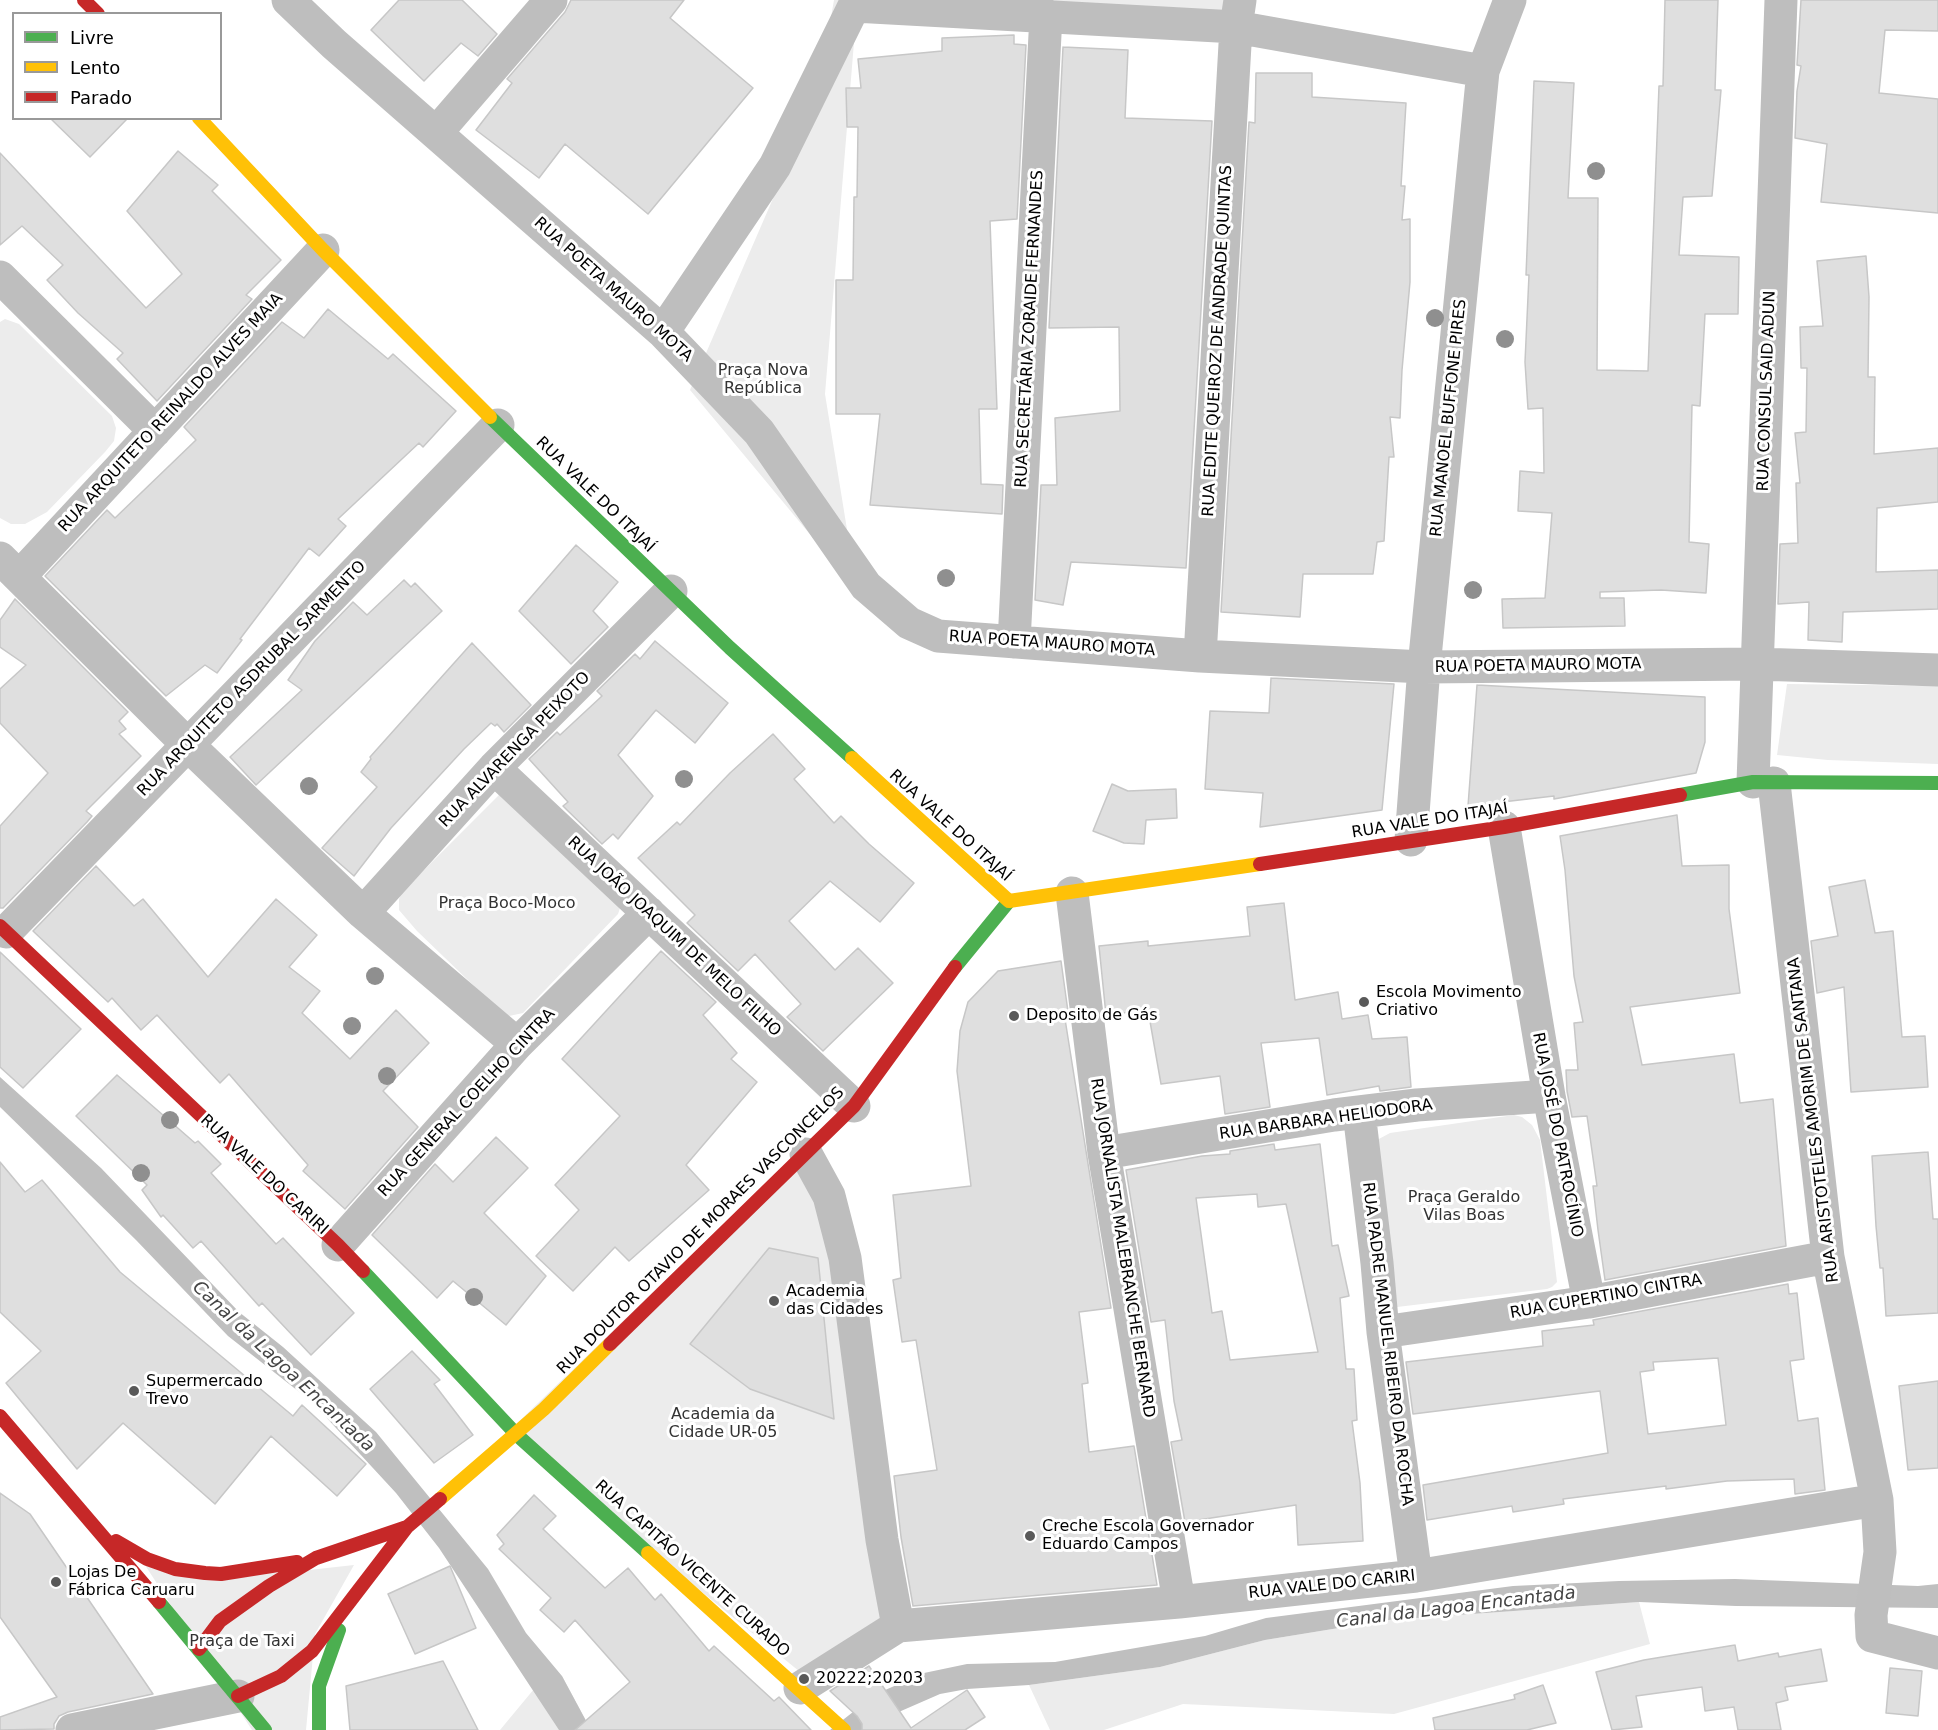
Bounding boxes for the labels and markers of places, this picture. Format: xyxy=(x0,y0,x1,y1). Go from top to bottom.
place label: Escola Movimento Criativo xyxy=(1376,983,1522,1021)
marker: Escola Movimento Criativo xyxy=(1357,995,1371,1009)
place label: Deposito de Gás xyxy=(1026,1006,1158,1026)
marker: Deposito de Gás xyxy=(1007,1009,1021,1023)
place label: Academia das Cidades xyxy=(786,1282,883,1320)
marker: Academia das Cidades xyxy=(767,1294,781,1308)
place label: Supermercado Trevo xyxy=(146,1372,263,1410)
marker: Supermercado Trevo xyxy=(127,1384,141,1398)
place label: Creche Escola Governador Eduardo Campos xyxy=(1042,1517,1254,1555)
marker: Creche Escola Governador Eduardo Campos xyxy=(1023,1529,1037,1543)
place label: Lojas De Fábrica Caruaru xyxy=(68,1563,195,1601)
marker: Lojas De Fábrica Caruaru xyxy=(49,1575,63,1589)
place label: 20222;20203 xyxy=(816,1669,923,1689)
marker: 20222;20203 xyxy=(797,1672,811,1686)

